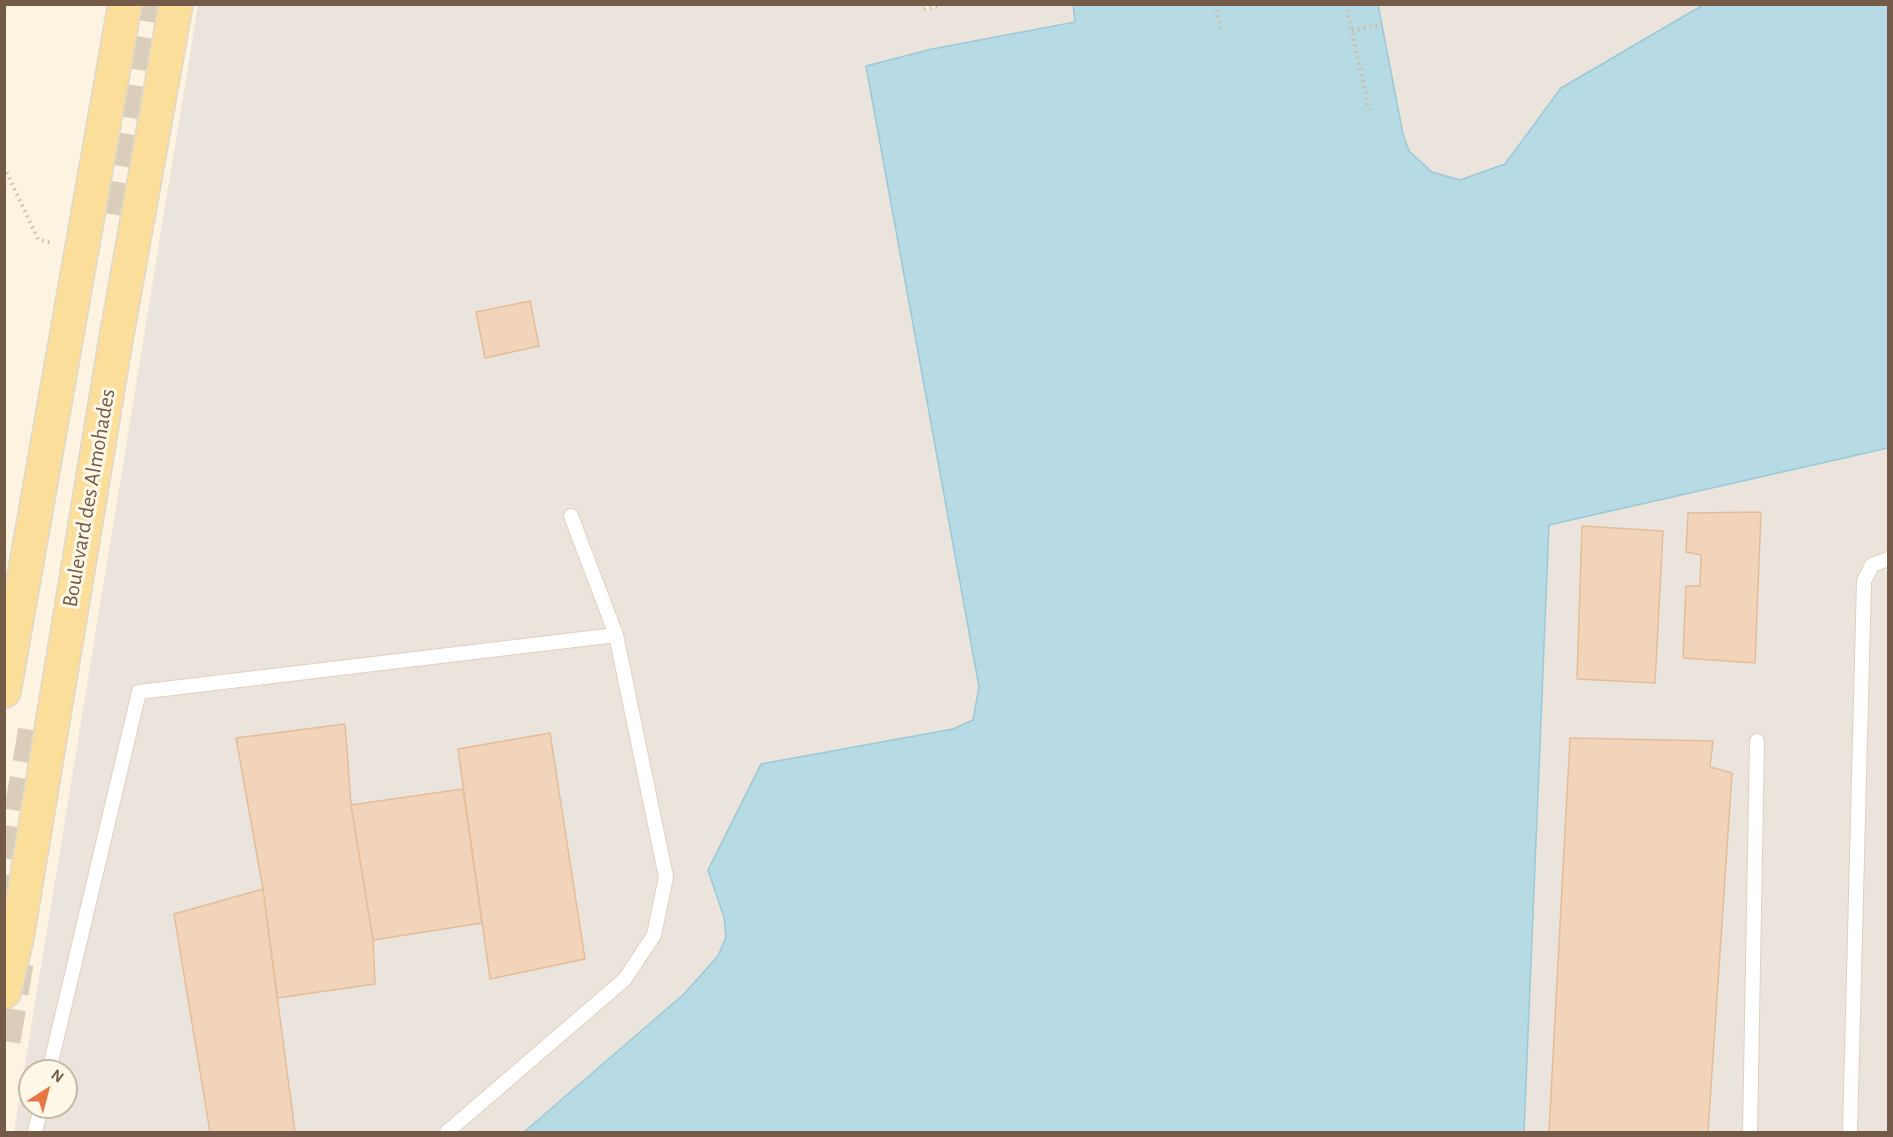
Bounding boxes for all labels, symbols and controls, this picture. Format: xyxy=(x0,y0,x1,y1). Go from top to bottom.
street label: Boulevard des Almohades xyxy=(57,387,121,609)
north arrow xyxy=(18,1059,78,1119)
text: N xyxy=(48,1066,67,1086)

